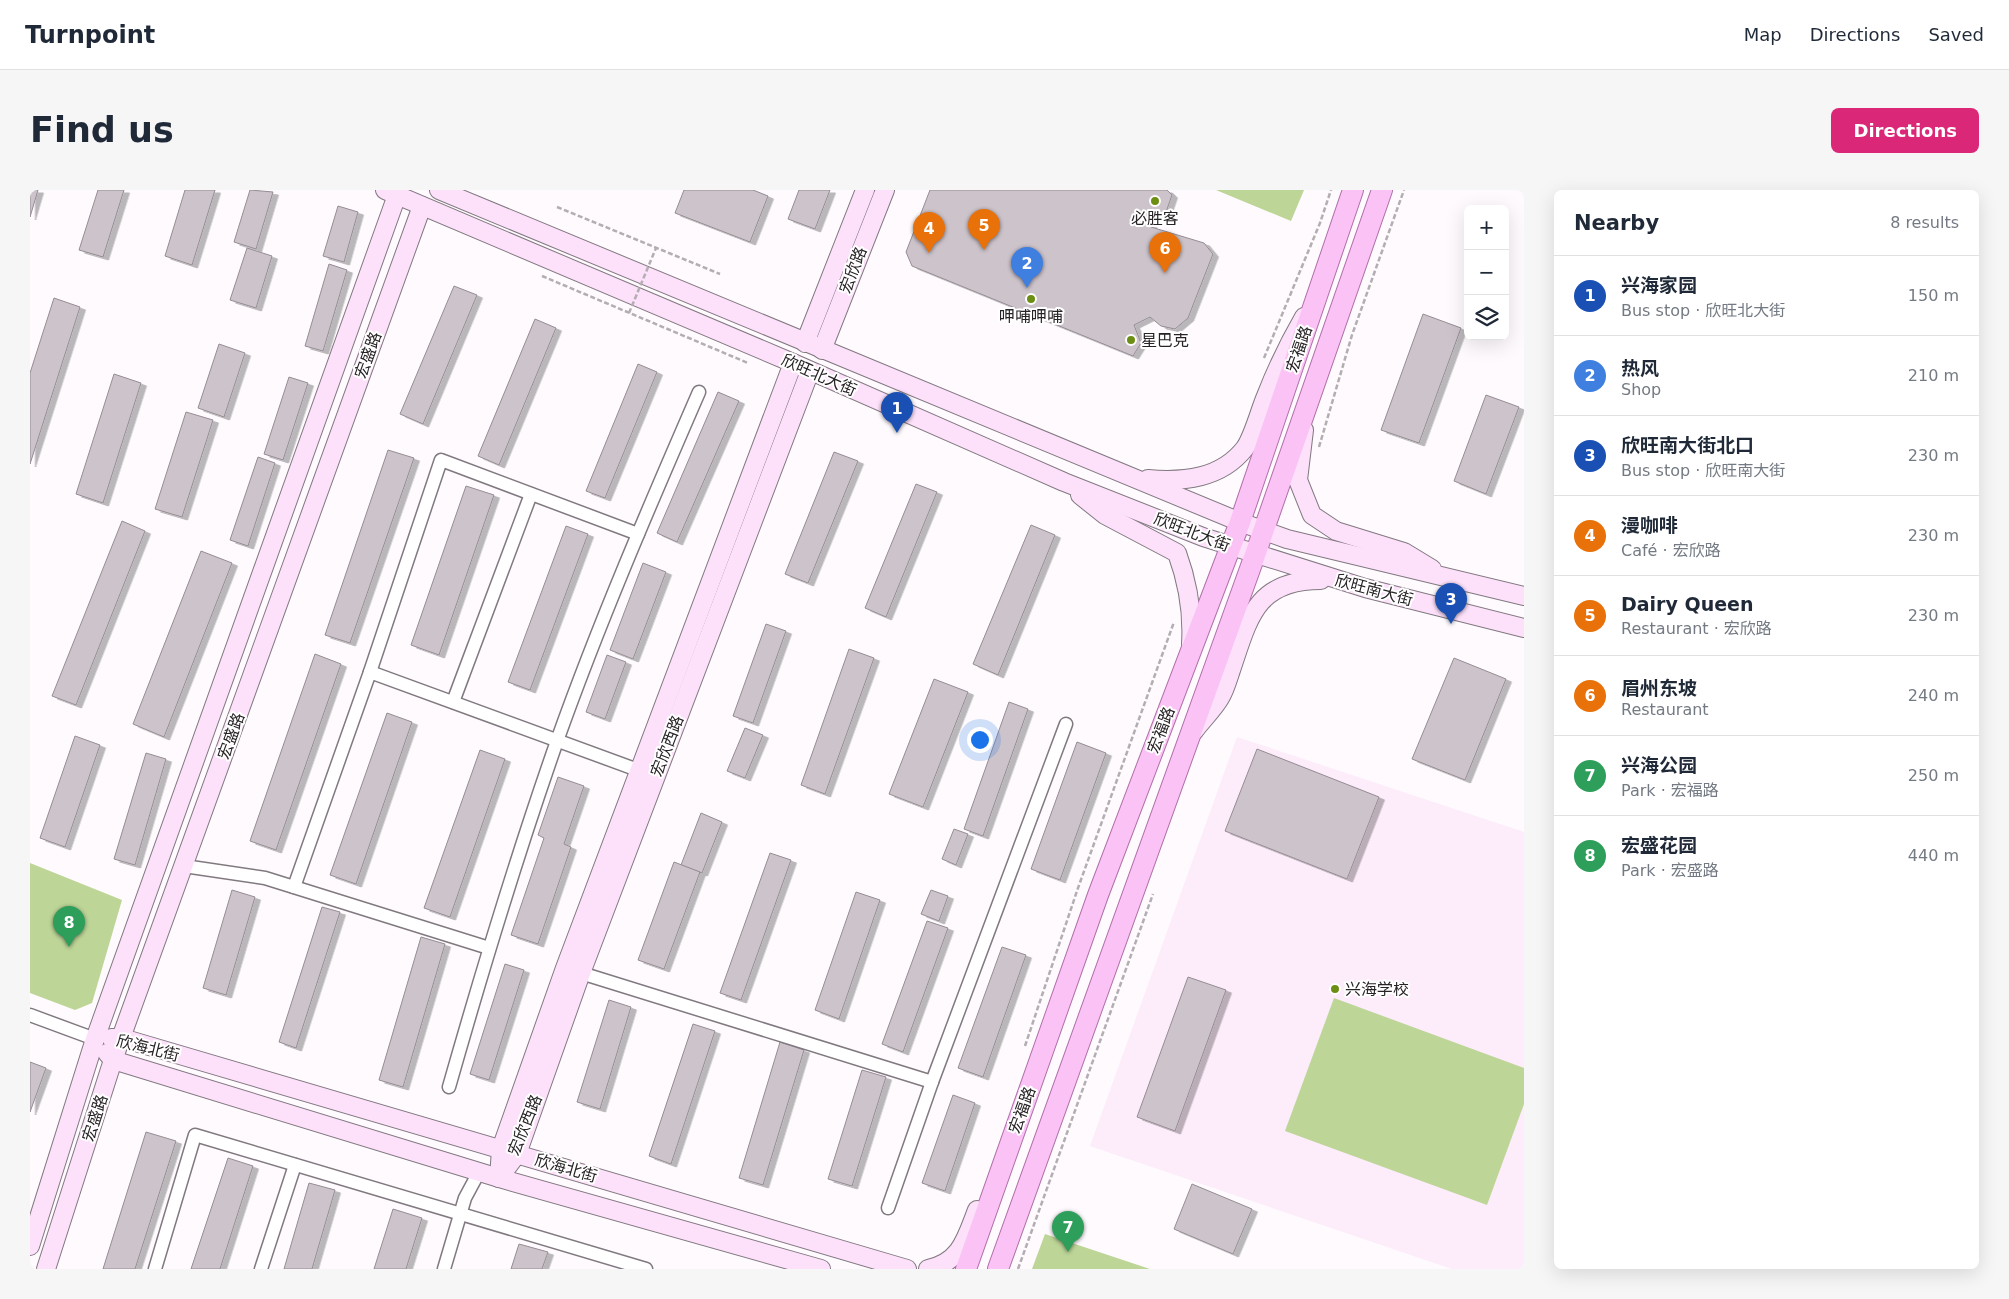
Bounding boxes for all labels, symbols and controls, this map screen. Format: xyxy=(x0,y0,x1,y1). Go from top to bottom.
text: Turnpoint xyxy=(25,21,155,49)
text: Map xyxy=(1744,24,1782,45)
text: Directions xyxy=(1810,24,1900,45)
text: Saved xyxy=(1928,24,1984,45)
button: Directions xyxy=(1831,108,1979,153)
text: Find us xyxy=(30,110,174,150)
marker: 必胜客 xyxy=(1149,195,1161,207)
map controls xyxy=(1464,205,1509,340)
button: + xyxy=(1464,205,1509,250)
pin: 5 xyxy=(968,209,1000,250)
place label: 必胜客 xyxy=(1131,209,1179,228)
text: Nearby xyxy=(1574,211,1659,235)
pin: 4 xyxy=(913,212,945,253)
text: 8 results xyxy=(1890,213,1959,232)
pin: 6 xyxy=(1149,232,1181,273)
street label: 宏欣路 xyxy=(836,244,870,296)
pin: 2 xyxy=(1011,247,1043,288)
button: − xyxy=(1464,250,1509,295)
text: 兴海家园 xyxy=(1621,274,1697,296)
text: 1 xyxy=(1584,286,1596,305)
text: 150 m xyxy=(1908,286,1959,305)
marker: 呷哺呷哺 xyxy=(1025,293,1037,305)
button: layers xyxy=(1464,295,1509,340)
text: Bus stop · 欣旺北大街 xyxy=(1621,301,1785,320)
place label: 呷哺呷哺 xyxy=(999,307,1063,326)
street label: 宏福路 xyxy=(1282,323,1316,375)
street label: 宏盛路 xyxy=(351,329,385,381)
place label: 星巴克 xyxy=(1141,331,1189,350)
marker: 星巴克 xyxy=(1125,334,1137,346)
street label: 欣旺北大街 xyxy=(779,350,859,400)
text: 热风 xyxy=(1621,357,1659,379)
text: 2 xyxy=(1584,366,1596,385)
text: 210 m xyxy=(1908,366,1959,385)
text: Shop xyxy=(1621,380,1661,399)
pin: 1 xyxy=(881,392,913,433)
text: 欣旺南大街北口 xyxy=(1621,434,1754,456)
text: 3 xyxy=(1584,446,1596,465)
text: 230 m xyxy=(1908,446,1959,465)
text: Bus stop · 欣旺南大街 xyxy=(1621,461,1785,480)
street label: 欣旺北大街 xyxy=(1151,509,1233,555)
text: 漫咖啡 xyxy=(1621,514,1678,536)
text: 4 xyxy=(1584,526,1596,545)
text: 230 m xyxy=(1908,526,1959,545)
text: Café · 宏欣路 xyxy=(1621,541,1721,560)
street label: 欣旺南大街 xyxy=(1333,570,1415,610)
pin: 3 xyxy=(1435,583,1467,624)
text: Dairy Queen xyxy=(1621,593,1753,615)
text: 5 xyxy=(1584,606,1596,625)
text: 230 m xyxy=(1908,606,1959,625)
text: Restaurant · 宏欣路 xyxy=(1621,619,1772,638)
text: 眉州东坡 xyxy=(1621,677,1697,699)
text: 6 xyxy=(1584,686,1596,705)
text: 240 m xyxy=(1908,686,1959,705)
text: Restaurant xyxy=(1621,700,1709,719)
street label: 宏福路 xyxy=(1144,704,1178,756)
street label: 宏盛路 xyxy=(214,710,248,762)
street label: 宏欣西路 xyxy=(647,713,687,779)
your location xyxy=(967,727,993,753)
text: 兴海公园 xyxy=(1621,754,1697,776)
text: 7 xyxy=(1584,766,1596,785)
text: 250 m xyxy=(1908,766,1959,785)
text: Park · 宏福路 xyxy=(1621,781,1719,800)
text: 宏盛花园 xyxy=(1621,834,1697,856)
text: 8 xyxy=(1584,846,1596,865)
text: 440 m xyxy=(1908,846,1959,865)
text: Park · 宏盛路 xyxy=(1621,861,1719,880)
pin: 8 xyxy=(53,906,85,947)
place label: 兴海学校 xyxy=(1345,980,1409,999)
marker: 兴海学校 xyxy=(1329,983,1341,995)
street label: 欣海北街 xyxy=(115,1031,181,1065)
street label: 宏福路 xyxy=(1005,1084,1039,1136)
street label: 宏盛路 xyxy=(79,1092,111,1144)
street label: 宏欣西路 xyxy=(504,1092,546,1158)
street label: 欣海北街 xyxy=(533,1150,599,1186)
pin: 7 xyxy=(1052,1211,1084,1252)

